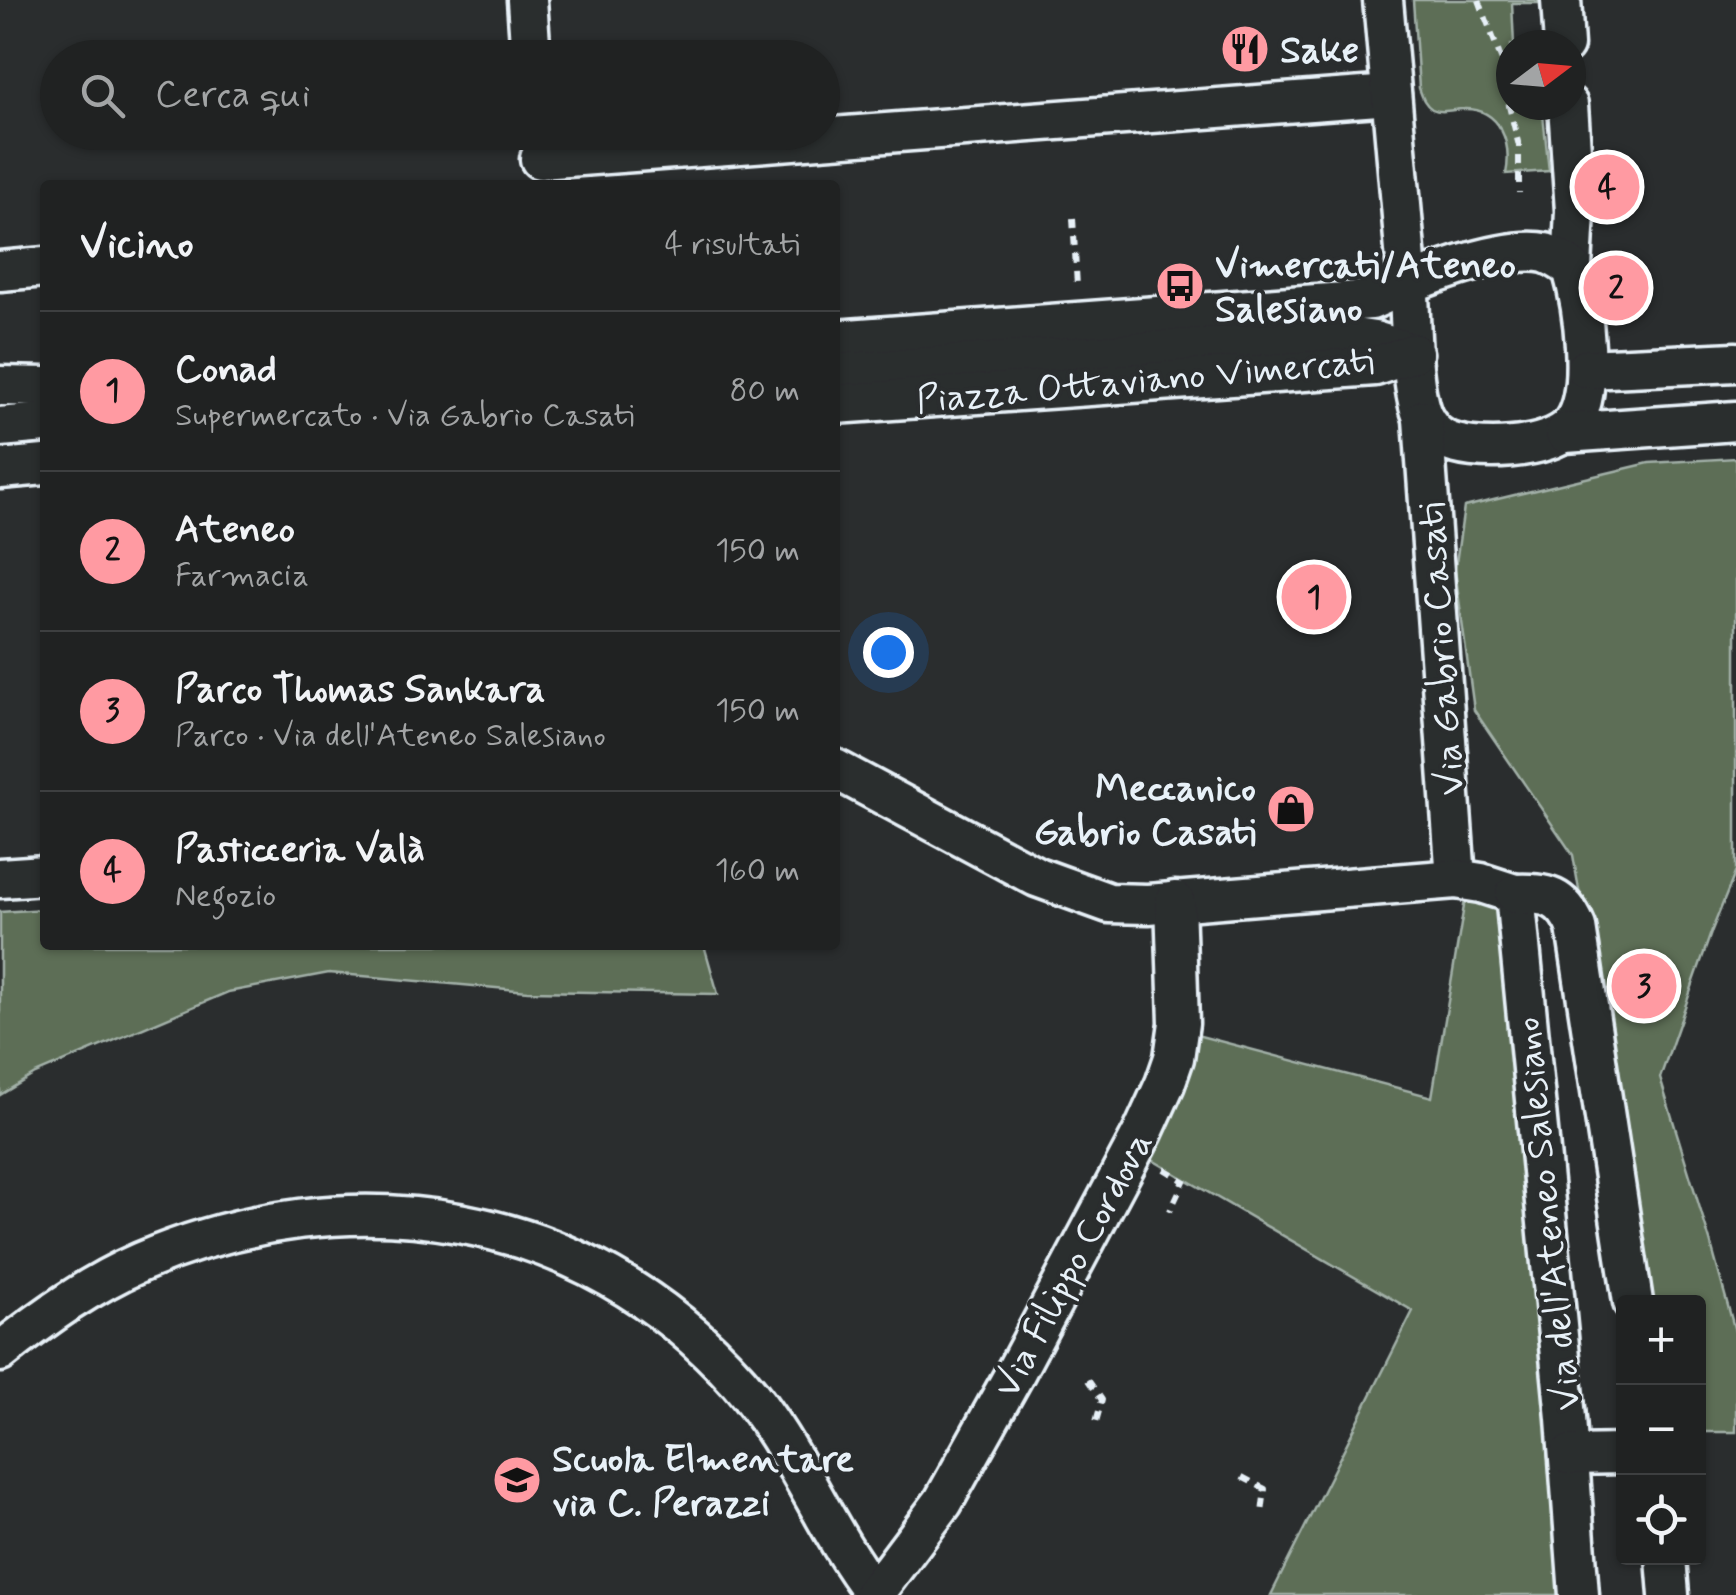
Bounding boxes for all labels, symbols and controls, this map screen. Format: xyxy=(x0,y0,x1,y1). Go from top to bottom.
restaurant icon: Sake xyxy=(1219,23,1271,75)
place label: Sake xyxy=(1280,27,1359,76)
north arrow xyxy=(1496,30,1586,120)
search box xyxy=(40,40,840,150)
icon: search xyxy=(75,68,130,123)
text: Cerca qui xyxy=(155,71,310,120)
pin: 4 xyxy=(1574,150,1640,224)
text: Vicino xyxy=(80,218,194,273)
text: 4 risultati xyxy=(664,224,800,266)
place label: Vimercati/Ateneo Salesiano xyxy=(1215,242,1516,335)
pin: 2 xyxy=(1584,250,1648,326)
bus stop icon: Vimercati/Ateneo Salesiano xyxy=(1154,260,1206,312)
street label: Piazza Ottaviano Vimercati xyxy=(914,337,1376,426)
text: Conad xyxy=(175,346,277,395)
text: 1 xyxy=(105,370,120,412)
text: 80 m xyxy=(730,370,800,412)
text: Supermercato · Via Gabrio Casati xyxy=(175,395,634,437)
street label: Via Gabrio Casati xyxy=(1408,501,1477,797)
text: Ateneo xyxy=(175,506,295,555)
text: 2 xyxy=(105,530,120,572)
text: 150 m xyxy=(715,530,800,572)
text: Farmacia xyxy=(175,555,309,597)
pin: 1 xyxy=(1282,560,1346,634)
your location xyxy=(863,627,914,678)
text: Parco Thomas Sankara xyxy=(175,666,545,715)
text: 3 xyxy=(105,690,120,732)
text: 150 m xyxy=(715,690,800,732)
text: Parco · Via dell'Ateneo Salesiano xyxy=(175,715,606,757)
place label: Meccanico Gabrio Casati xyxy=(1034,765,1256,858)
shop icon: Meccanico Gabrio Casati xyxy=(1265,783,1317,835)
text: Pasticceria Valà xyxy=(175,826,425,875)
text: 4 xyxy=(103,850,122,892)
text: 160 m xyxy=(715,850,800,892)
text: Negozio xyxy=(175,875,276,917)
pin: 3 xyxy=(1612,948,1676,1024)
street label: Via dell'Ateneo Salesiano xyxy=(1503,1015,1594,1413)
street label: Via Filippo Cordova xyxy=(983,1124,1165,1407)
map controls xyxy=(1616,1295,1706,1565)
button: + xyxy=(1616,1295,1706,1385)
button: − xyxy=(1616,1385,1706,1475)
place label: Scuola Elmentare via C. Perazzi xyxy=(552,1436,854,1529)
school or university icon: Scuola Elmentare via C. Perazzi xyxy=(491,1454,543,1506)
button: locate xyxy=(1616,1475,1706,1565)

